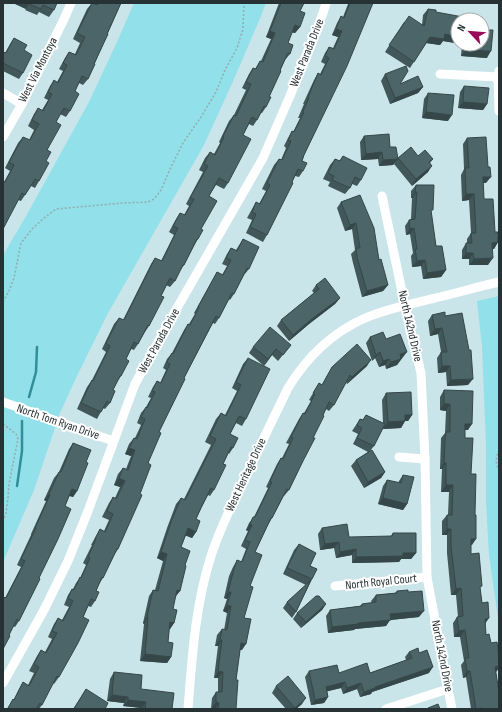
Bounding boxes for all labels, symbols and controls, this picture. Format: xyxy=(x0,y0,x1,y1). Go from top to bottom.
north arrow xyxy=(450,12,490,52)
street label: West Parada Drive xyxy=(287,17,328,89)
text: N xyxy=(454,22,469,33)
street label: West Via Montoya xyxy=(15,34,61,105)
street label: North 142nd Drive xyxy=(395,289,426,363)
street label: West Parada Drive xyxy=(135,306,183,376)
street label: North Tom Ryan Drive xyxy=(15,401,101,443)
street label: West Heritage Drive xyxy=(222,436,270,514)
street label: North Royal Court xyxy=(344,571,418,593)
street label: North 142nd Drive xyxy=(428,619,456,693)

